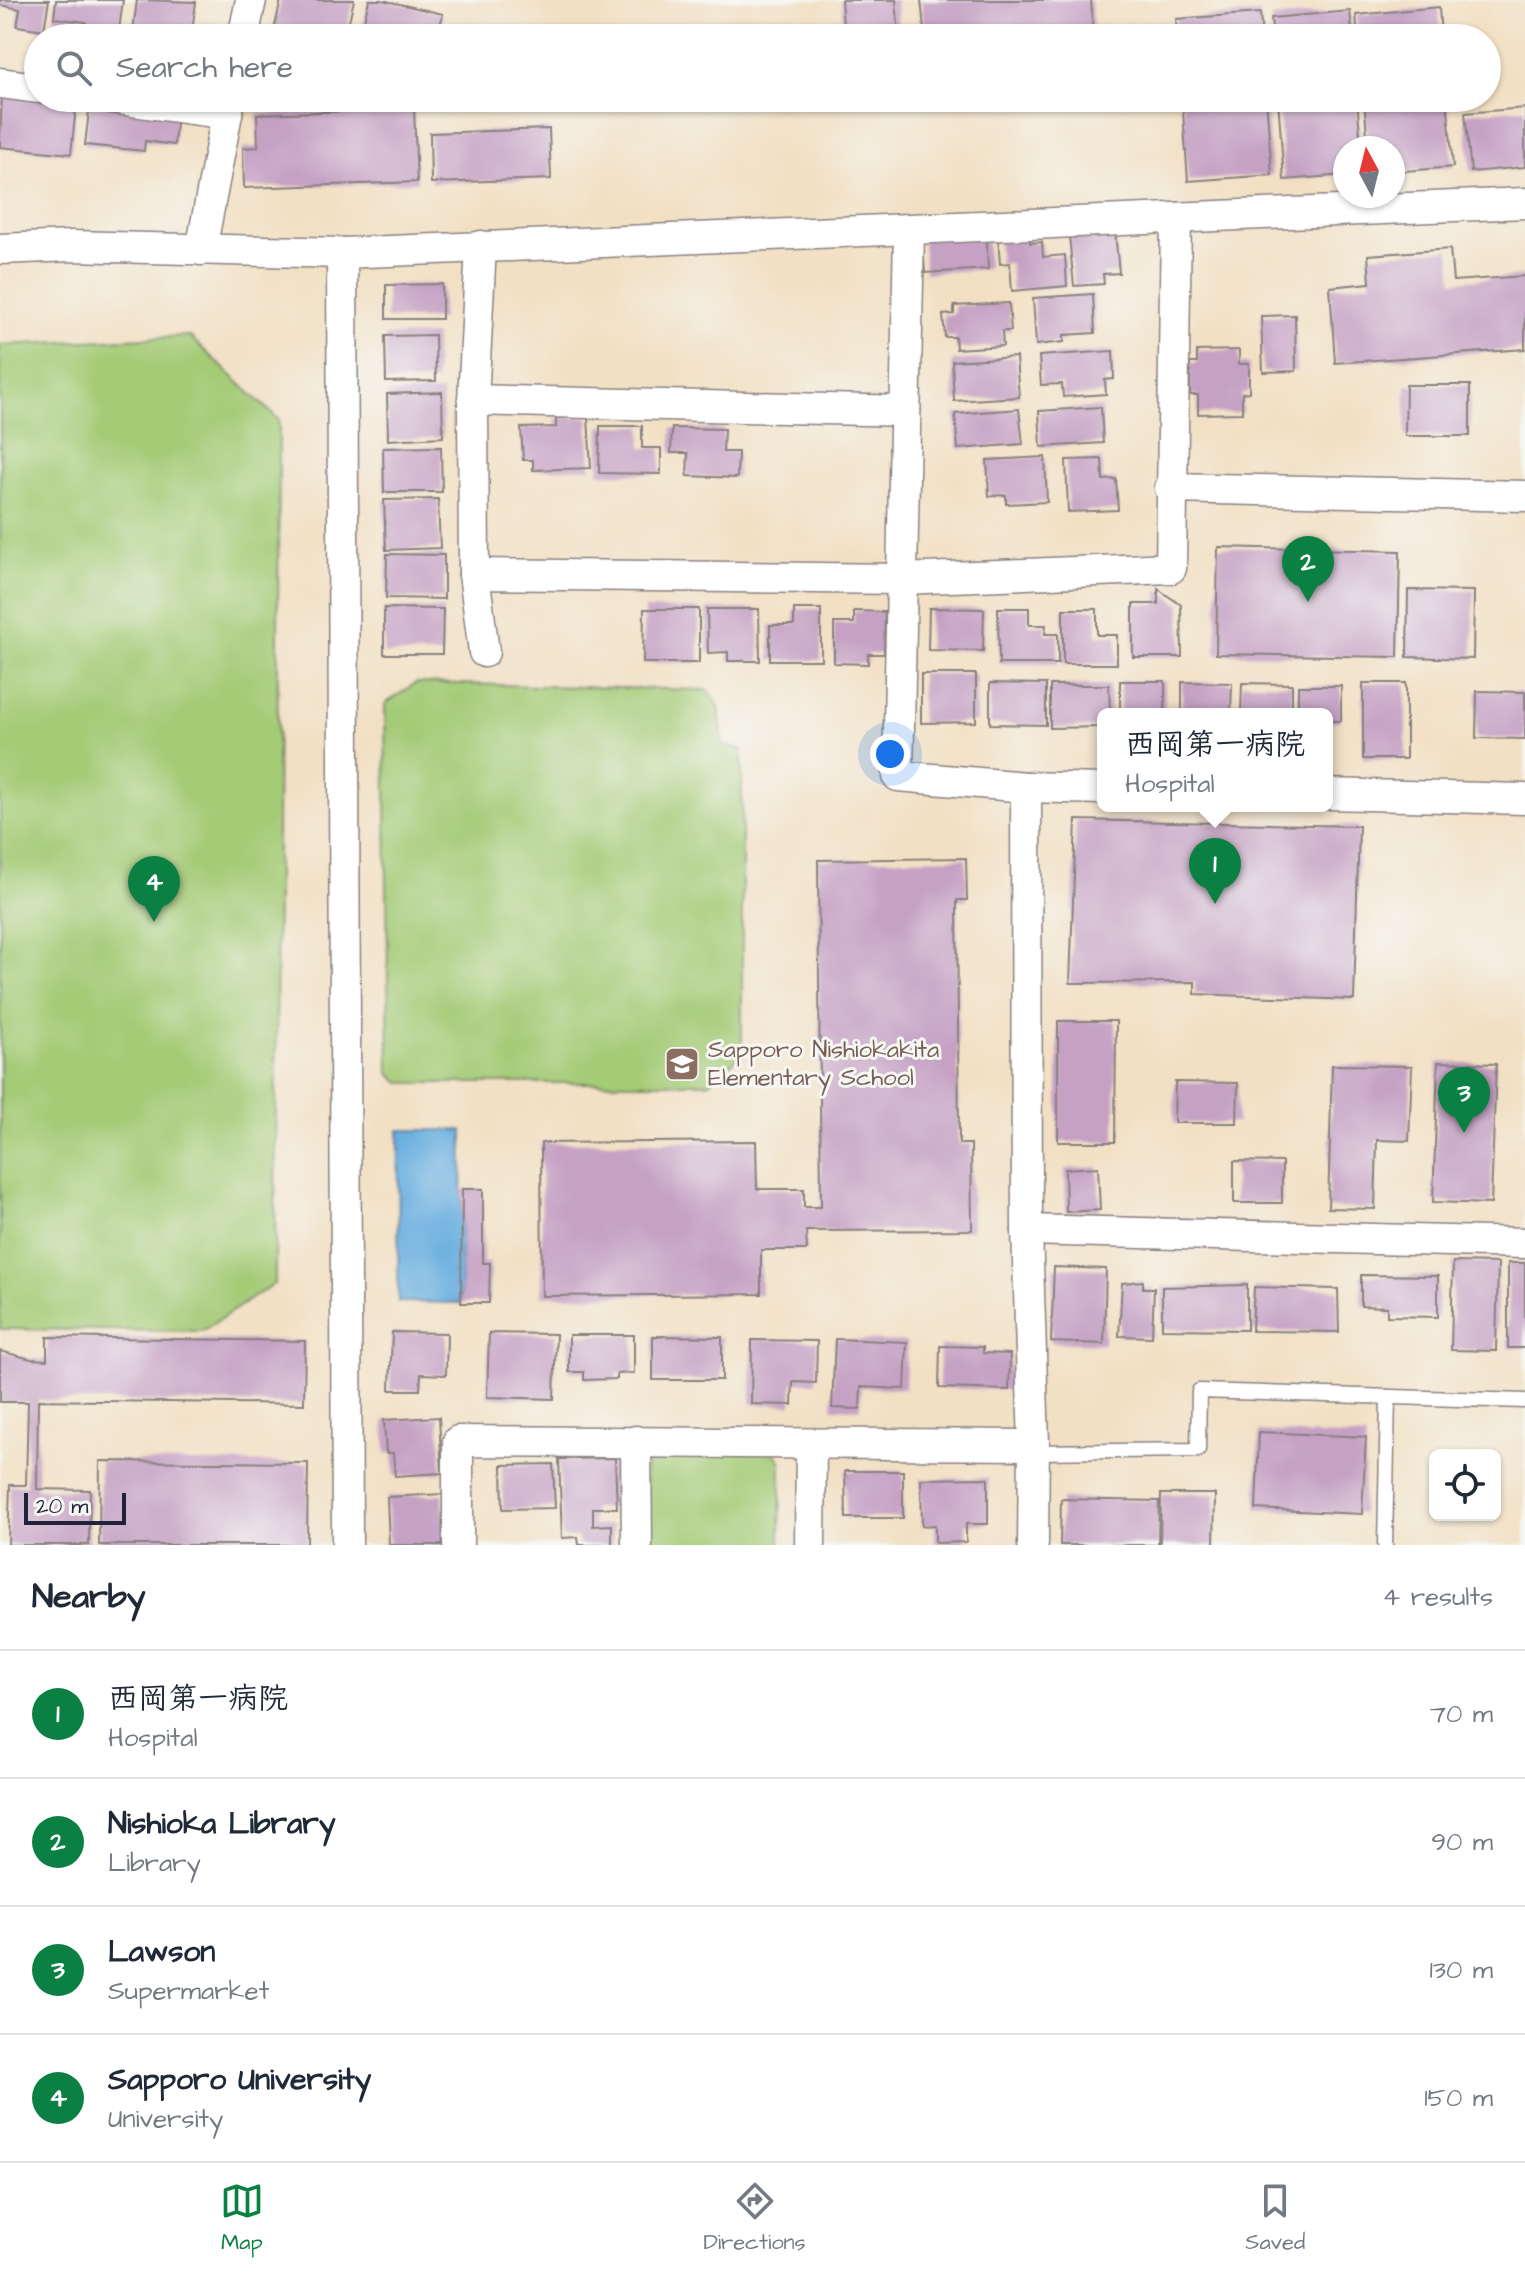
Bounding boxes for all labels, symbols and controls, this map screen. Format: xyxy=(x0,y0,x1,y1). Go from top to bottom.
search box xyxy=(24,24,1501,112)
icon: search xyxy=(52,46,96,90)
text: Search here xyxy=(116,47,293,89)
north arrow xyxy=(1333,136,1405,208)
pin: 2 xyxy=(1282,536,1334,602)
popup xyxy=(1097,708,1333,812)
text: 西岡第一病院 xyxy=(1125,724,1305,766)
your location xyxy=(870,734,910,774)
text: Hospital xyxy=(1125,766,1215,802)
pin: 1 xyxy=(1189,838,1241,904)
pin: 4 xyxy=(128,856,180,922)
place label: Sapporo Nishiokakita Elementary School xyxy=(708,1033,939,1096)
school or university icon: Sapporo Nishiokakita Elementary School xyxy=(663,1045,701,1083)
pin: 3 xyxy=(1438,1067,1490,1133)
map controls xyxy=(1429,1449,1501,1521)
button: locate xyxy=(1429,1449,1501,1521)
scale bar xyxy=(24,1489,126,1525)
text: 20 m xyxy=(36,1491,88,1522)
text: Nearby xyxy=(32,1573,146,1621)
text: 4 results xyxy=(1383,1579,1493,1615)
text: 西岡第一病院 xyxy=(108,1678,288,1720)
text: 1 xyxy=(56,1696,60,1732)
text: 70 m xyxy=(1430,1696,1493,1732)
text: Hospital xyxy=(108,1720,198,1756)
text: Nishioka Library xyxy=(108,1803,335,1845)
text: 2 xyxy=(51,1824,65,1860)
text: 90 m xyxy=(1431,1824,1493,1860)
text: Library xyxy=(108,1845,201,1881)
text: Lawson xyxy=(108,1931,215,1973)
text: 3 xyxy=(51,1952,65,1988)
text: 130 m xyxy=(1429,1952,1493,1988)
text: Supermarket xyxy=(108,1973,269,2009)
text: Sapporo University xyxy=(108,2059,371,2101)
text: 4 xyxy=(49,2080,67,2116)
text: 150 m xyxy=(1424,2080,1493,2116)
text: University xyxy=(108,2101,223,2137)
tab: Map xyxy=(220,2179,264,2258)
tab: Directions xyxy=(703,2179,806,2258)
tab: Saved xyxy=(1245,2179,1305,2258)

